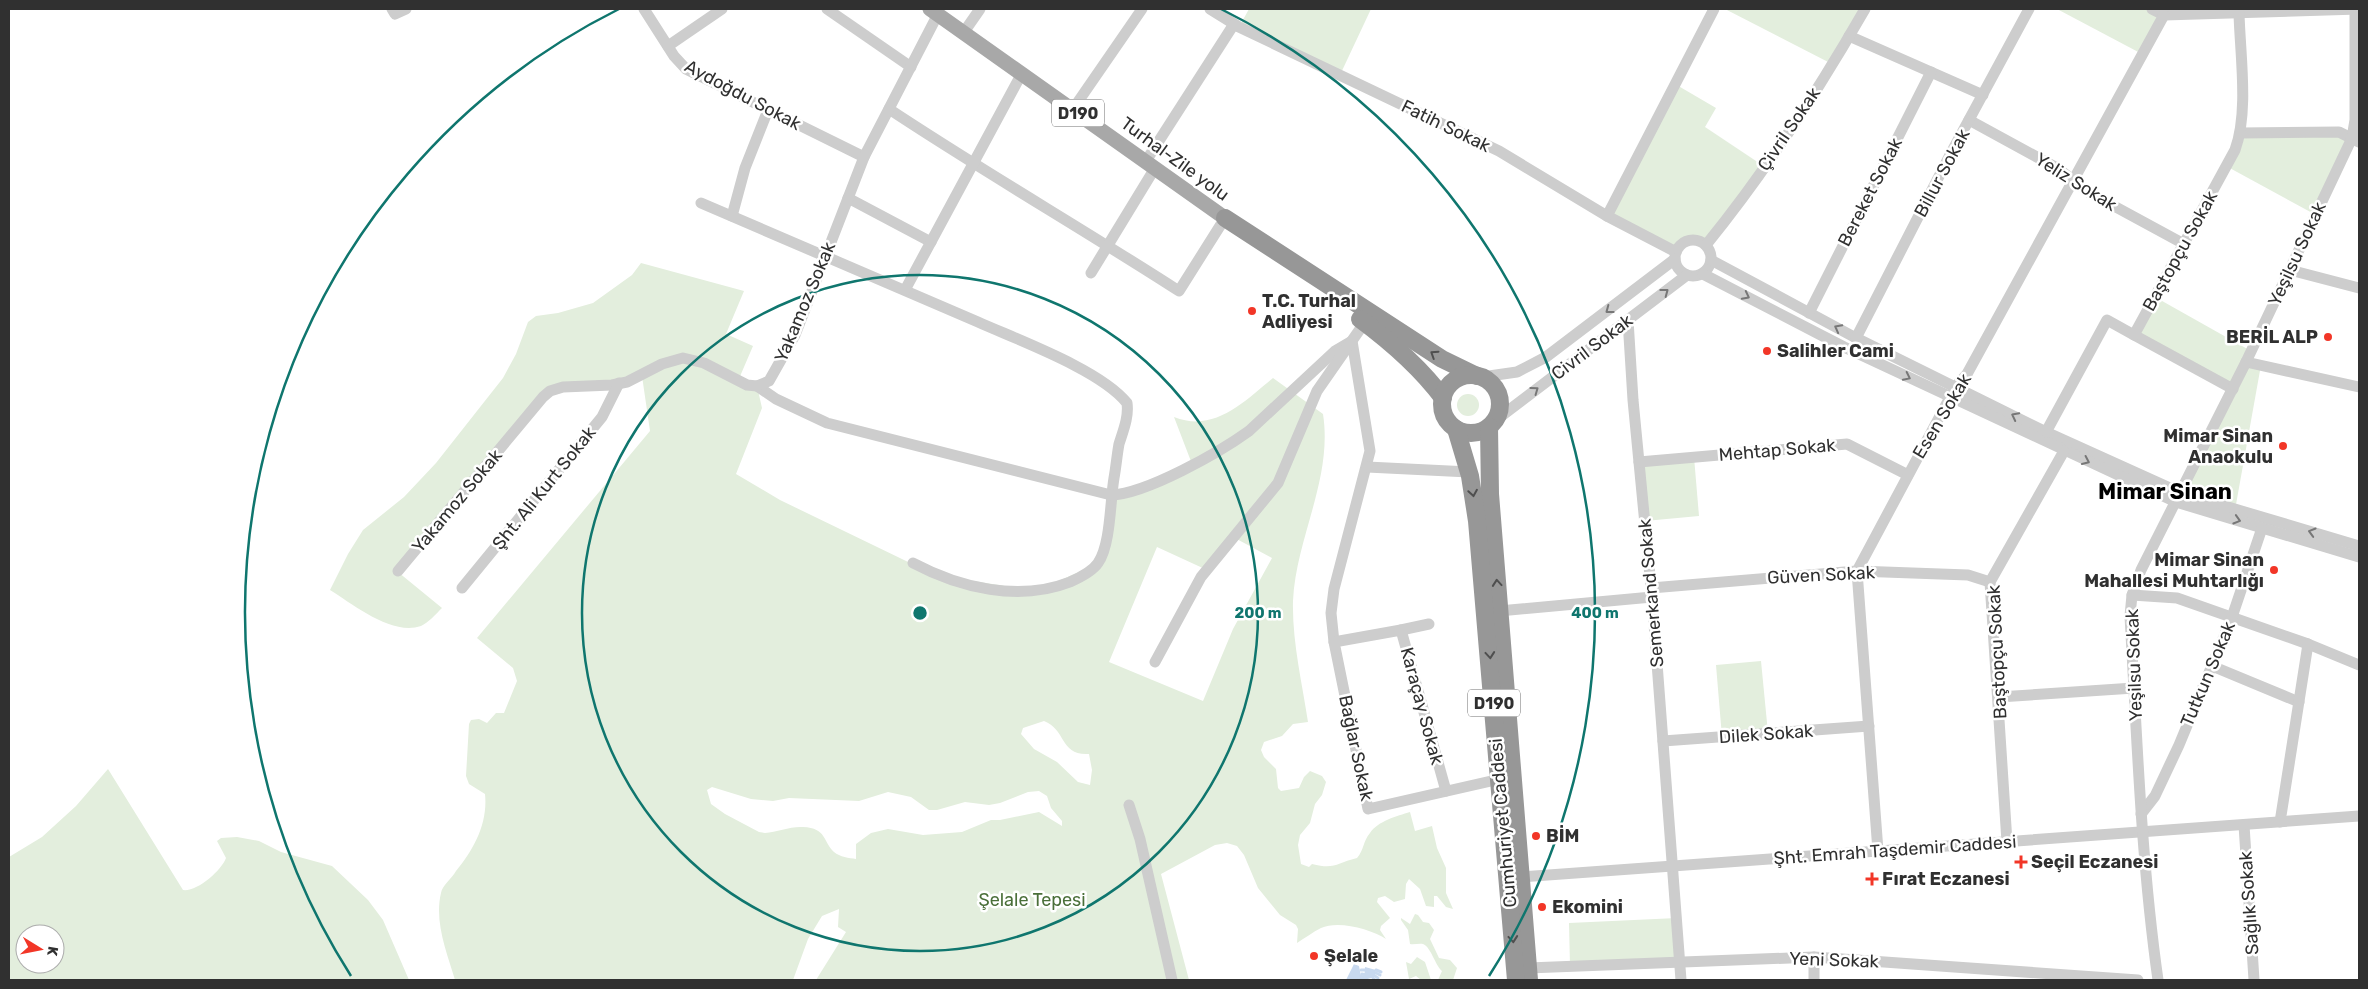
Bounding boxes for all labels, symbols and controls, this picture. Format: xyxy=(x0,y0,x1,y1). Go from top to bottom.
street label: Aydoğdu Sokak xyxy=(681,55,806,135)
street label: Çivril Sokak xyxy=(1753,82,1825,175)
street label: Fatih Sokak xyxy=(1398,95,1495,157)
road number: D190 xyxy=(1052,100,1104,126)
street label: Turhal-Zile yolu xyxy=(1117,112,1233,206)
street label: Billur Sokak xyxy=(1910,125,1975,221)
street label: Bereket Sokak xyxy=(1833,133,1907,250)
street label: Yeliz Sokak xyxy=(2031,148,2122,216)
street label: Baştopçu Sokak xyxy=(2138,186,2223,315)
street label: Yeşilsu Sokak xyxy=(2263,198,2331,310)
street label: Yakamoz Sokak xyxy=(770,238,841,365)
place label: T.C. Turhal Adliyesi xyxy=(1262,290,1356,333)
one-way arrow xyxy=(1659,290,1668,298)
one-way arrow xyxy=(1741,290,1750,300)
one-way arrow xyxy=(1605,304,1615,313)
marker: T.C. Turhal Adliyesi xyxy=(1246,305,1258,317)
street label: Civril Sokak xyxy=(1547,309,1638,385)
one-way arrow xyxy=(1835,324,1844,334)
place label: BERİL ALP xyxy=(2226,326,2318,348)
marker: BERİL ALP xyxy=(2322,331,2334,343)
place label: Salihler Cami xyxy=(1777,340,1894,362)
marker: Salihler Cami xyxy=(1761,345,1773,357)
one-way arrow xyxy=(1430,351,1439,360)
street label: Esen Sokak xyxy=(1908,369,1976,463)
one-way arrow xyxy=(1902,370,1911,381)
one-way arrow xyxy=(1529,387,1539,396)
one-way arrow xyxy=(2011,412,2020,422)
street label: Şht. Ali Kurt Sokak xyxy=(488,421,601,554)
place label: Mimar Sinan Anaokulu xyxy=(2163,425,2273,468)
street label: Mehtap Sokak xyxy=(1718,434,1837,466)
marker: Mimar Sinan Anaokulu xyxy=(2277,440,2289,452)
street label: Yakamoz Sokak xyxy=(407,444,507,557)
one-way arrow xyxy=(2081,455,2090,466)
district label: Mimar Sinan xyxy=(2098,478,2232,505)
one-way arrow xyxy=(1467,489,1478,497)
one-way arrow xyxy=(2232,515,2240,525)
street label: Semerkand Sokak xyxy=(1633,517,1668,668)
one-way arrow xyxy=(2309,528,2317,538)
place label: Mimar Sinan Mahallesi Muhtarlığı xyxy=(2084,549,2264,592)
street label: Güven Sokak xyxy=(1766,561,1876,589)
marker: Mimar Sinan Mahallesi Muhtarlığı xyxy=(2268,564,2280,576)
one-way arrow xyxy=(1492,579,1503,587)
street label: Baştopçu Sokak xyxy=(1982,584,2011,720)
centre of rings xyxy=(911,604,929,622)
text: 200 m xyxy=(1234,604,1282,622)
text: 400 m xyxy=(1571,604,1619,622)
street label: Yeşilsu Sokak xyxy=(2121,608,2147,722)
street label: Tutkun Sokak xyxy=(2176,617,2240,730)
street label: Karaçay Sokak xyxy=(1396,645,1448,768)
one-way arrow xyxy=(1484,651,1495,659)
road number: D190 xyxy=(1468,690,1520,716)
street label: Bağlar Sokak xyxy=(1334,693,1378,804)
street label: Dilek Sokak xyxy=(1718,720,1815,748)
street label: Cumhuriyet Caddesi xyxy=(1485,737,1521,909)
place label: BİM xyxy=(1546,825,1579,847)
marker: BİM xyxy=(1530,830,1542,842)
street label: Şht. Emrah Taşdemir Caddesi xyxy=(1773,831,2017,869)
street label: Sağlık Sokak xyxy=(2234,850,2264,956)
place label: Seçil Eczanesi xyxy=(2031,851,2158,873)
marker: Seçil Eczanesi xyxy=(2015,856,2027,868)
place label: Fırat Eczanesi xyxy=(1882,868,2010,890)
marker: Fırat Eczanesi xyxy=(1866,873,1878,885)
park label: Şelale Tepesi xyxy=(978,889,1086,911)
place label: Ekomini xyxy=(1552,896,1623,918)
marker: Ekomini xyxy=(1536,901,1548,913)
north arrow xyxy=(15,924,65,974)
one-way arrow xyxy=(1507,935,1518,943)
text: K xyxy=(43,945,61,958)
place label: Şelale xyxy=(1324,945,1379,967)
street label: Yeni Sokak xyxy=(1789,947,1880,973)
marker: Şelale xyxy=(1308,950,1320,962)

